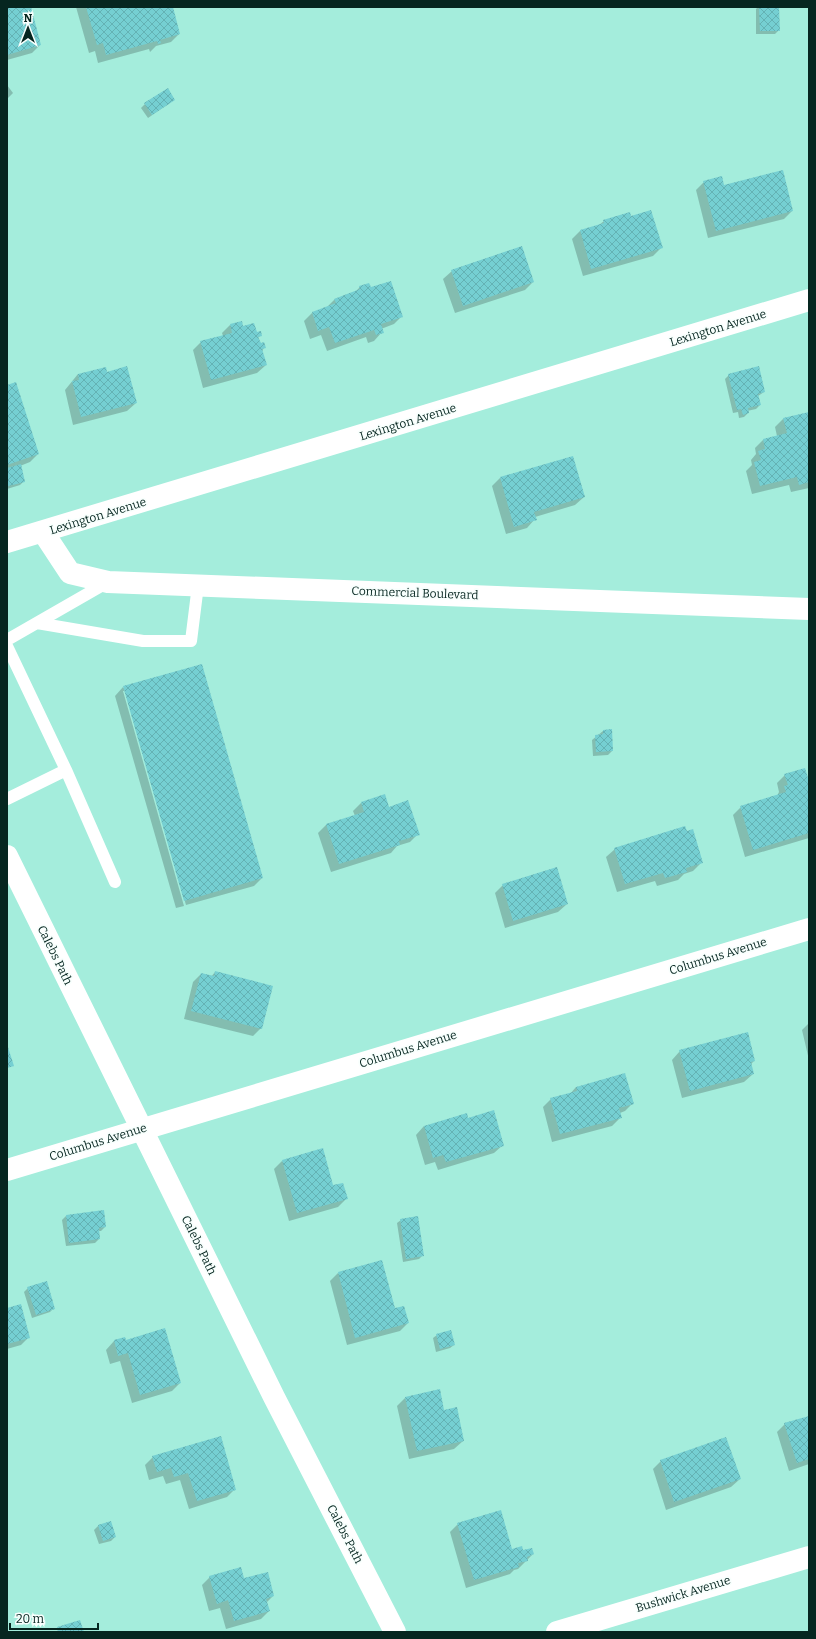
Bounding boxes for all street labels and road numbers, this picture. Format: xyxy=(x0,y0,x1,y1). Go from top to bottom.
street label: Lexington Avenue xyxy=(668,307,768,349)
street label: Lexington Avenue xyxy=(358,401,458,443)
street label: Lexington Avenue xyxy=(48,495,148,537)
street label: Commercial Boulevard xyxy=(351,584,479,602)
street label: Calebs Path xyxy=(35,923,76,987)
street label: Columbus Avenue xyxy=(667,934,769,978)
street label: Columbus Avenue xyxy=(357,1027,459,1071)
street label: Columbus Avenue xyxy=(47,1120,149,1164)
street label: Calebs Path xyxy=(179,1213,220,1277)
street label: Calebs Path xyxy=(324,1502,366,1566)
street label: Bushwick Avenue xyxy=(634,1573,732,1615)

